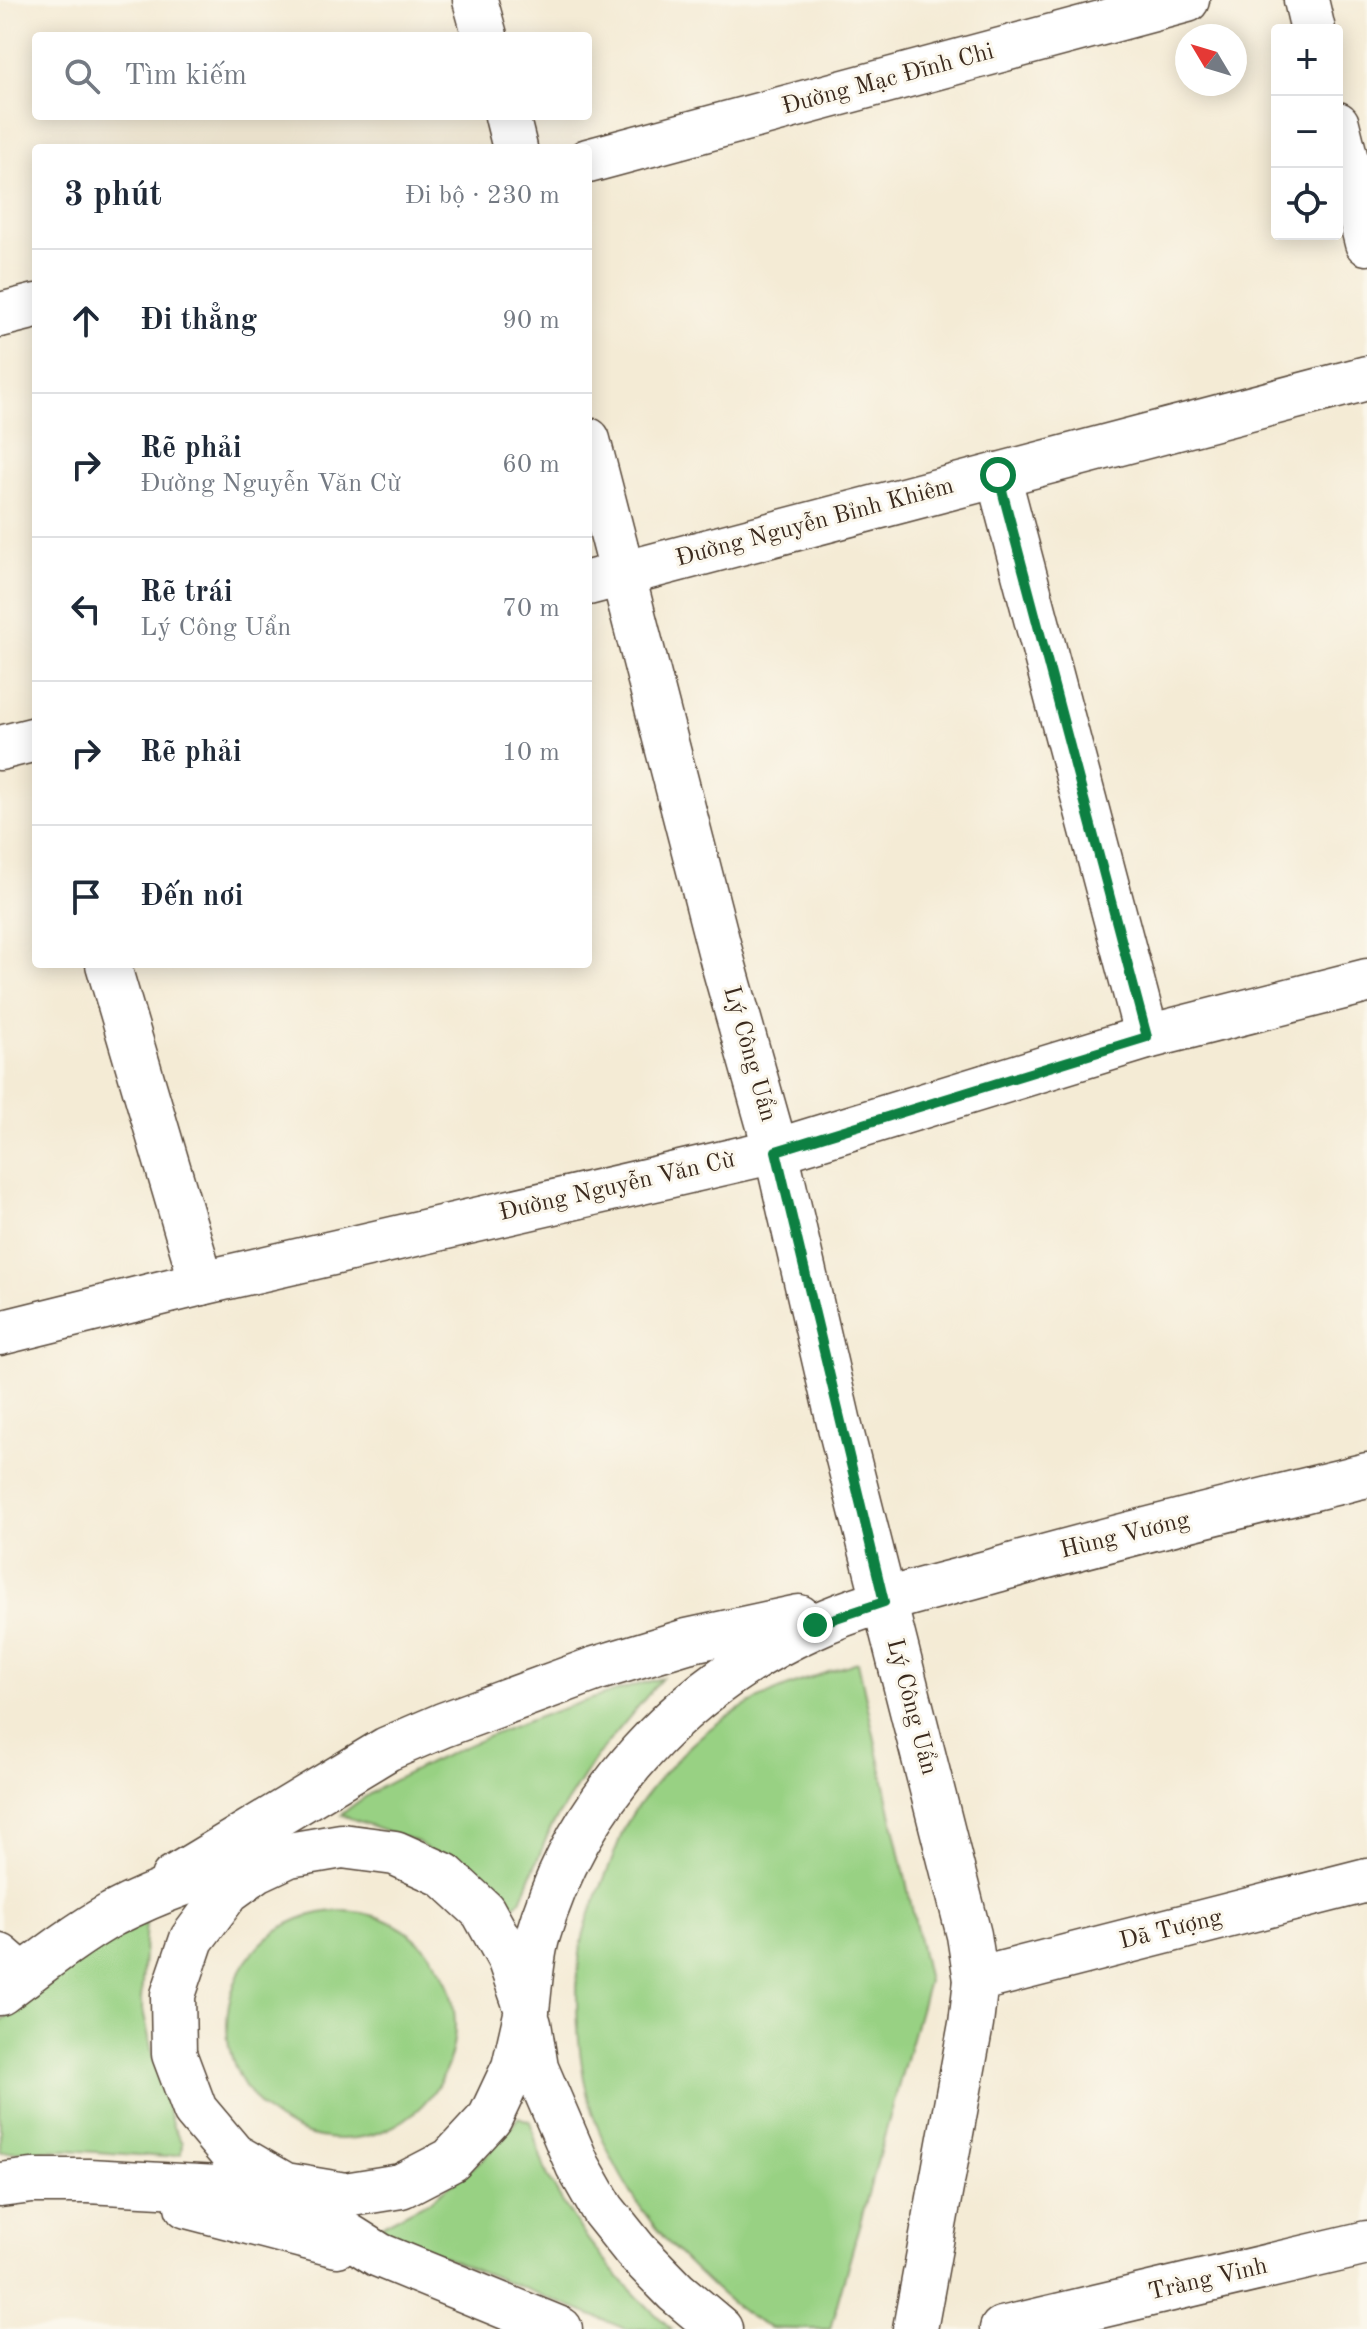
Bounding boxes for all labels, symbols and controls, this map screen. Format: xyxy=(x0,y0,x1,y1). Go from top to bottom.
north arrow xyxy=(1175,24,1247,96)
map controls xyxy=(1271,24,1343,240)
button: + xyxy=(1271,24,1343,96)
search box xyxy=(32,32,592,120)
street label: Đường Mạc Đĩnh Chi xyxy=(780,40,996,120)
icon: search xyxy=(60,54,104,98)
text: Tìm kiếm xyxy=(124,61,247,91)
button: − xyxy=(1271,96,1343,168)
button: locate xyxy=(1271,168,1343,240)
text: 3 phút xyxy=(64,179,162,213)
text: Đi bộ · 230 m xyxy=(405,183,560,209)
icon: ahead xyxy=(64,299,108,343)
text: Đi thẳng xyxy=(140,306,257,336)
text: 90 m xyxy=(502,308,560,334)
text: Rẽ phải xyxy=(140,434,242,464)
icon: right xyxy=(64,443,108,487)
text: 60 m xyxy=(502,452,560,478)
route start xyxy=(980,457,1016,493)
text: Đường Nguyễn Văn Cừ xyxy=(140,471,401,497)
street label: Đường Nguyễn Bỉnh Khiêm xyxy=(673,472,957,572)
text: Rẽ trái xyxy=(140,578,233,608)
icon: left xyxy=(64,587,108,631)
text: 70 m xyxy=(502,596,560,622)
text: Lý Công Uẩn xyxy=(140,615,291,641)
icon: right xyxy=(64,731,108,775)
text: Rẽ phải xyxy=(140,738,242,768)
text: 10 m xyxy=(502,740,560,766)
icon: arrive xyxy=(64,875,108,919)
text: Đến nơi xyxy=(140,882,244,912)
street label: Lý Công Uẩn xyxy=(718,983,782,1124)
street label: Đường Nguyễn Văn Cừ xyxy=(497,1146,737,1226)
street label: Hùng Vương xyxy=(1058,1508,1192,1564)
route end xyxy=(797,1607,833,1643)
street label: Lý Công Uẩn xyxy=(881,1636,943,1778)
street label: Dã Tượng xyxy=(1117,1906,1225,1954)
street label: Tràng Vinh xyxy=(1146,2255,1270,2305)

